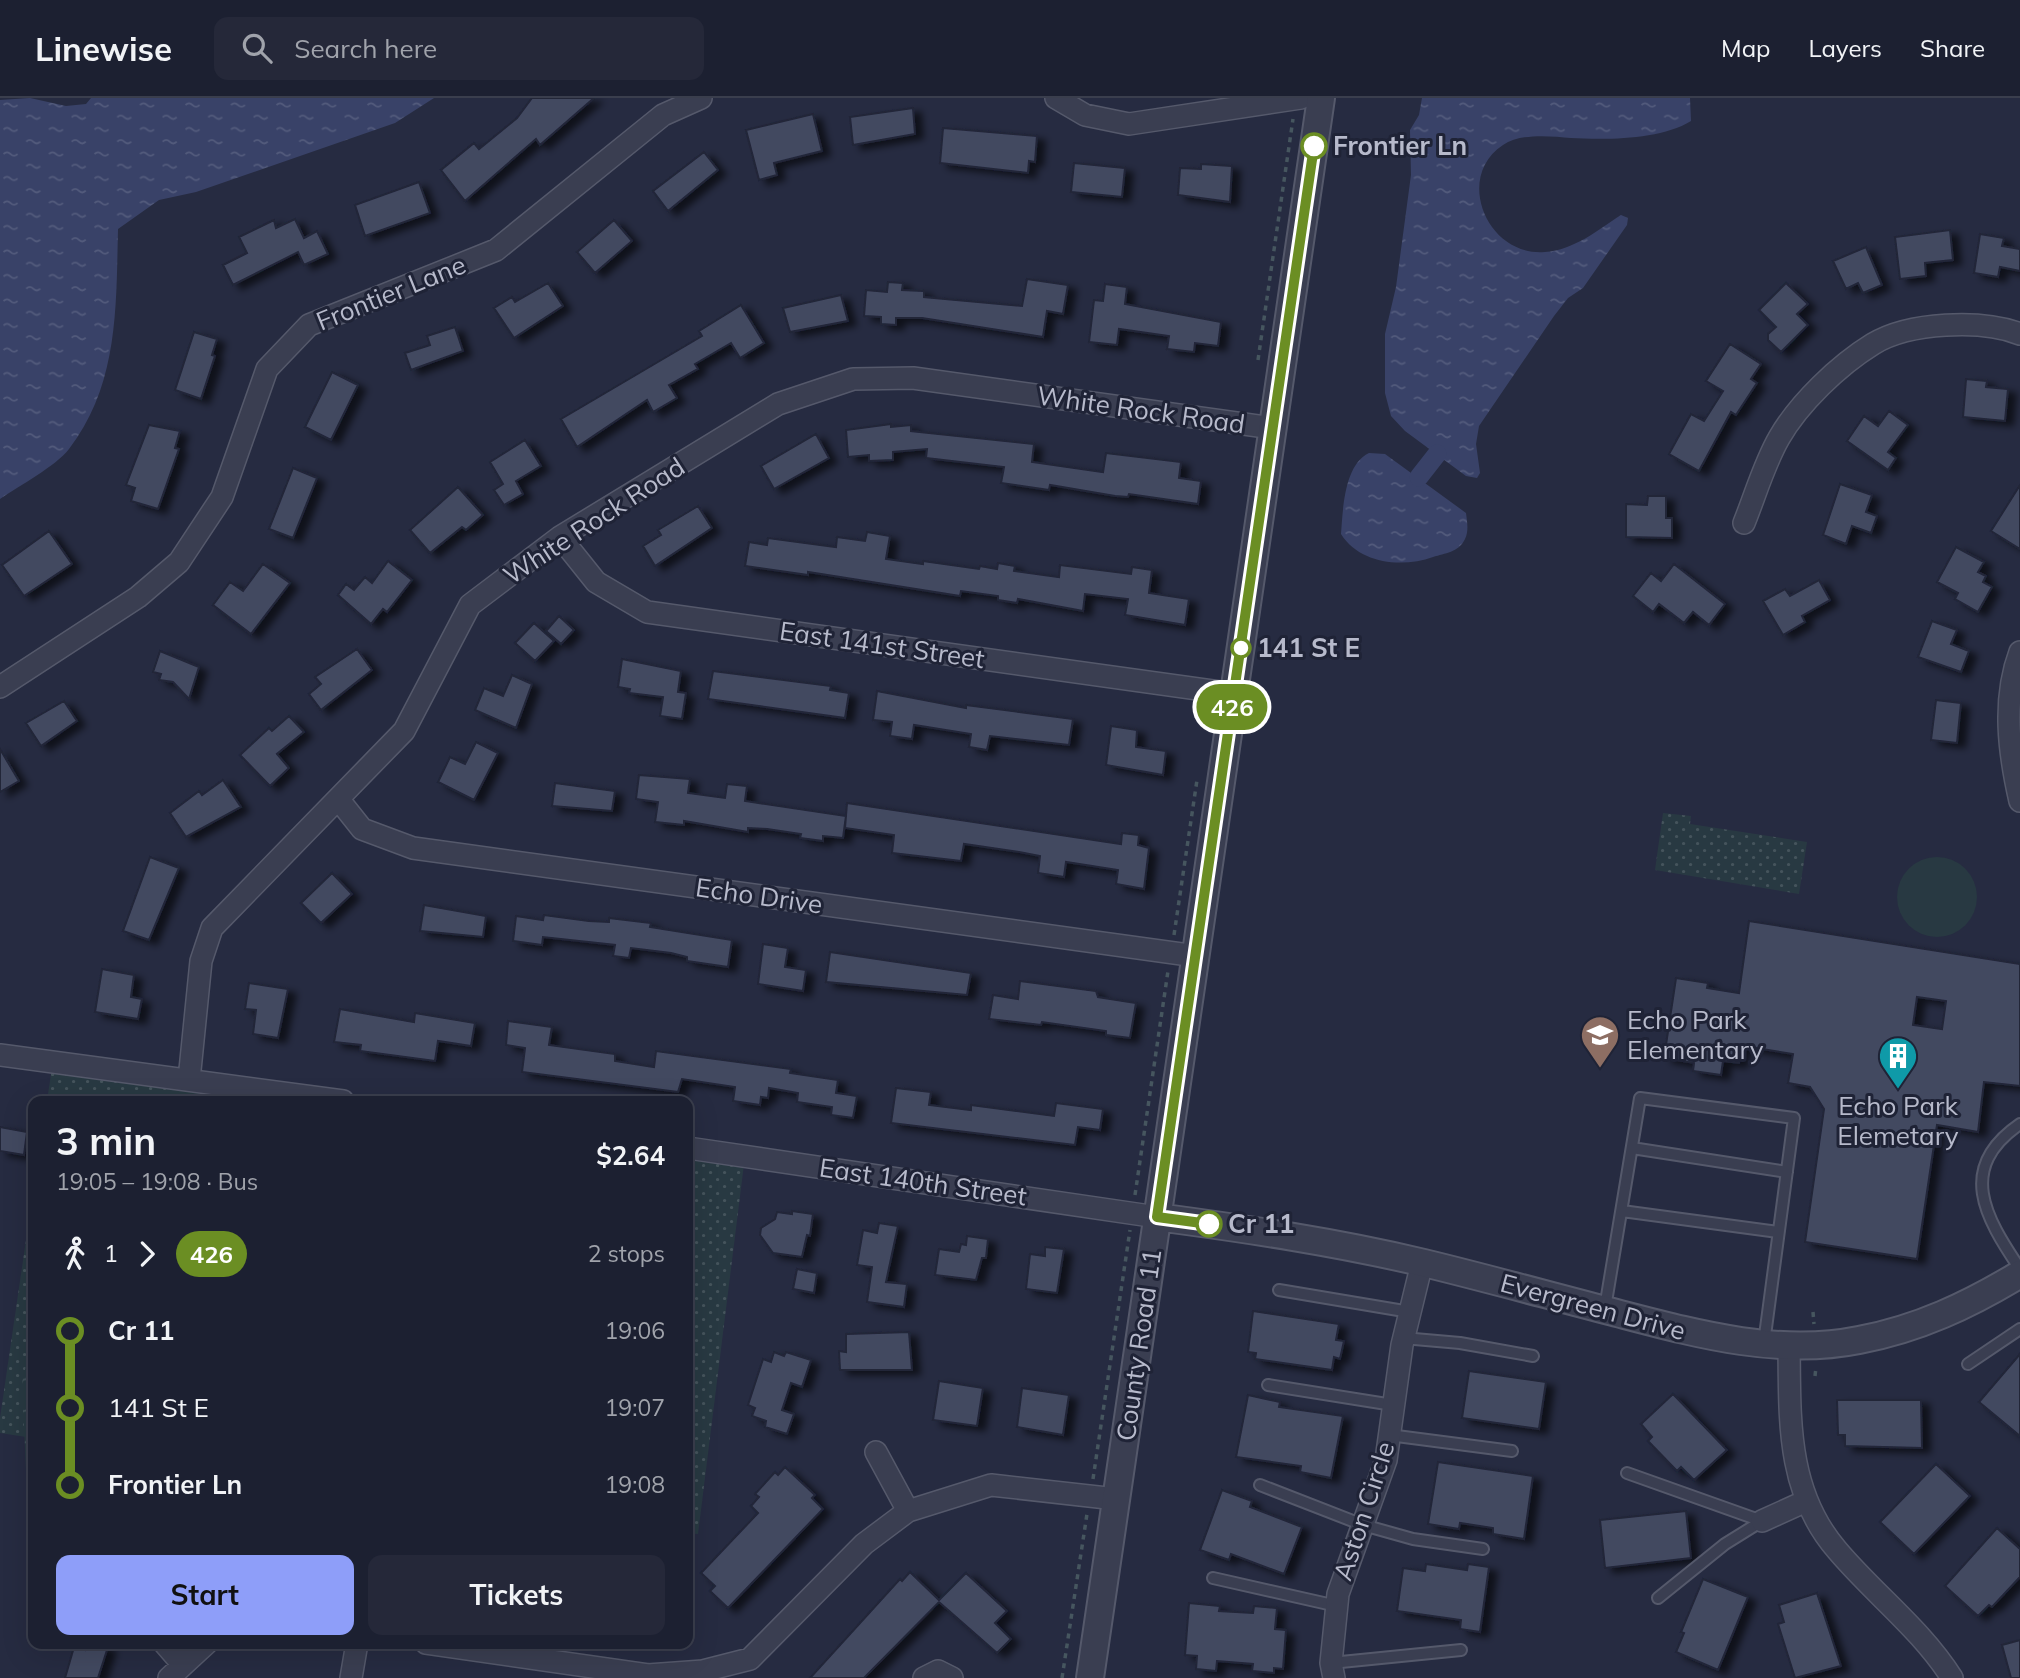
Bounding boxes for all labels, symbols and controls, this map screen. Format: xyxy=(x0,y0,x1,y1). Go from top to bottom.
search box xyxy=(214,17,704,80)
text: Linewise xyxy=(35,28,172,69)
icon: search xyxy=(238,29,276,67)
text: Search here xyxy=(294,32,437,65)
text: Map xyxy=(1721,33,1770,63)
text: Layers xyxy=(1808,33,1882,63)
text: Share xyxy=(1920,33,1985,63)
place label: Frontier Ln xyxy=(1333,129,1467,162)
marker: Frontier Ln xyxy=(1301,133,1327,159)
street label: Frontier Lane xyxy=(311,248,470,338)
street label: White Rock Road xyxy=(1035,379,1247,440)
street label: White Rock Road xyxy=(497,450,691,591)
street label: East 141st Street xyxy=(777,614,987,675)
place label: 141 St E xyxy=(1257,631,1360,664)
marker: 141 St E xyxy=(1231,638,1251,658)
line badge: 426 xyxy=(1192,684,1272,730)
text: 426 xyxy=(1210,692,1254,722)
street label: Echo Drive xyxy=(694,870,825,921)
place label: Echo Park Elementary xyxy=(1627,1003,1764,1066)
school or university icon: Echo Park Elementary xyxy=(1579,1014,1621,1069)
building icon: Echo Park Elemetary xyxy=(1877,1035,1919,1090)
place label: Echo Park Elemetary xyxy=(1837,1089,1959,1152)
text: 3 min xyxy=(56,1117,156,1165)
text: $2.64 xyxy=(596,1139,665,1172)
street label: East 140th Street xyxy=(817,1151,1029,1212)
text: 19:05 – 19:08 · Bus xyxy=(56,1167,258,1196)
place label: Cr 11 xyxy=(1228,1207,1294,1240)
marker: Cr 11 xyxy=(1196,1211,1222,1237)
icon: walk xyxy=(56,1235,94,1273)
icon: forward xyxy=(128,1235,166,1273)
text: 1 xyxy=(104,1239,118,1268)
text: 426 xyxy=(190,1239,233,1269)
text: 2 stops xyxy=(588,1239,665,1268)
street label: County Road 11 xyxy=(1109,1247,1168,1443)
street label: Evergreen Drive xyxy=(1497,1266,1689,1347)
text: Cr 11 xyxy=(108,1314,174,1347)
text: 19:06 xyxy=(605,1316,665,1345)
text: 141 St E xyxy=(108,1391,209,1424)
text: 19:07 xyxy=(605,1393,665,1422)
street label: Aston Circle xyxy=(1326,1437,1401,1584)
text: Frontier Ln xyxy=(108,1468,242,1501)
text: 19:08 xyxy=(605,1470,665,1499)
button: Start xyxy=(56,1555,354,1635)
button: Tickets xyxy=(368,1555,665,1635)

